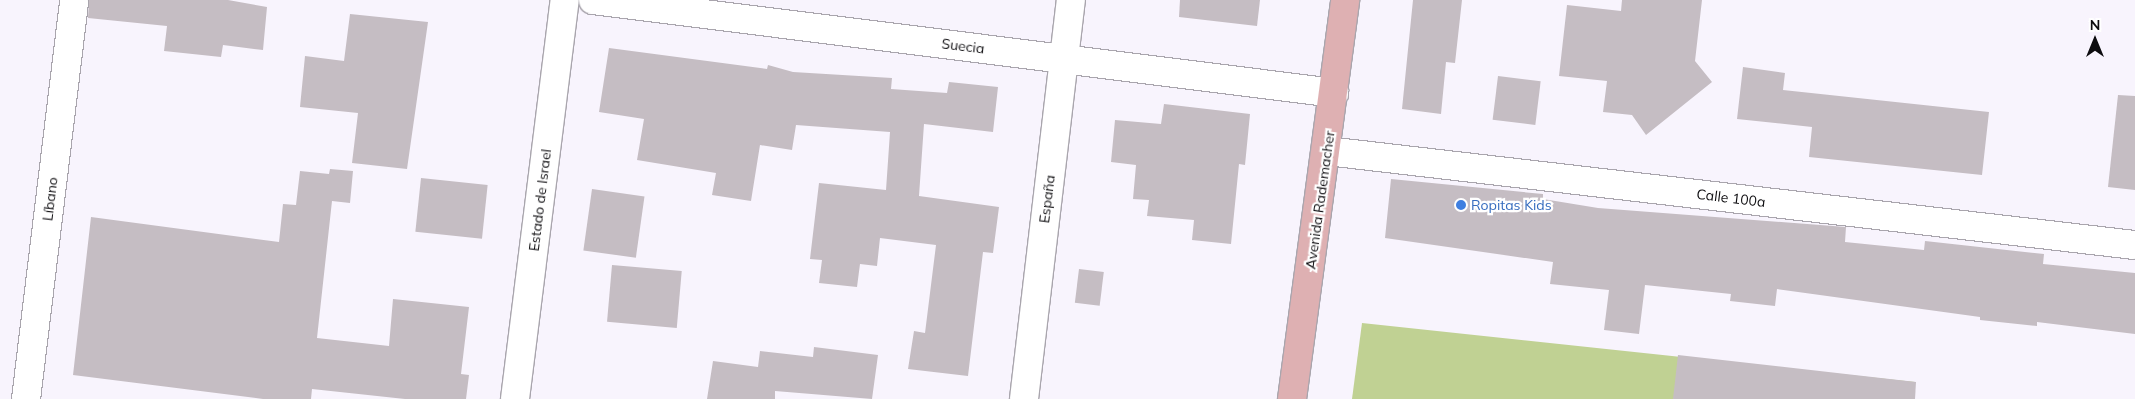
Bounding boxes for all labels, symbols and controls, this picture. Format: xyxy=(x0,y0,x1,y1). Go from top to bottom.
north arrow xyxy=(2070,15,2120,65)
text: N xyxy=(2090,16,2100,34)
street label: Suecia xyxy=(941,35,985,57)
street label: Avenida Rademacher xyxy=(1302,130,1338,270)
street label: Estado de Israel xyxy=(525,148,555,252)
street label: España xyxy=(1036,174,1058,224)
street label: Líbano xyxy=(39,176,61,222)
street label: Calle 100a xyxy=(1696,185,1766,211)
place label: Ropitas Kids xyxy=(1471,197,1552,213)
marker: Ropitas Kids xyxy=(1455,199,1467,211)

